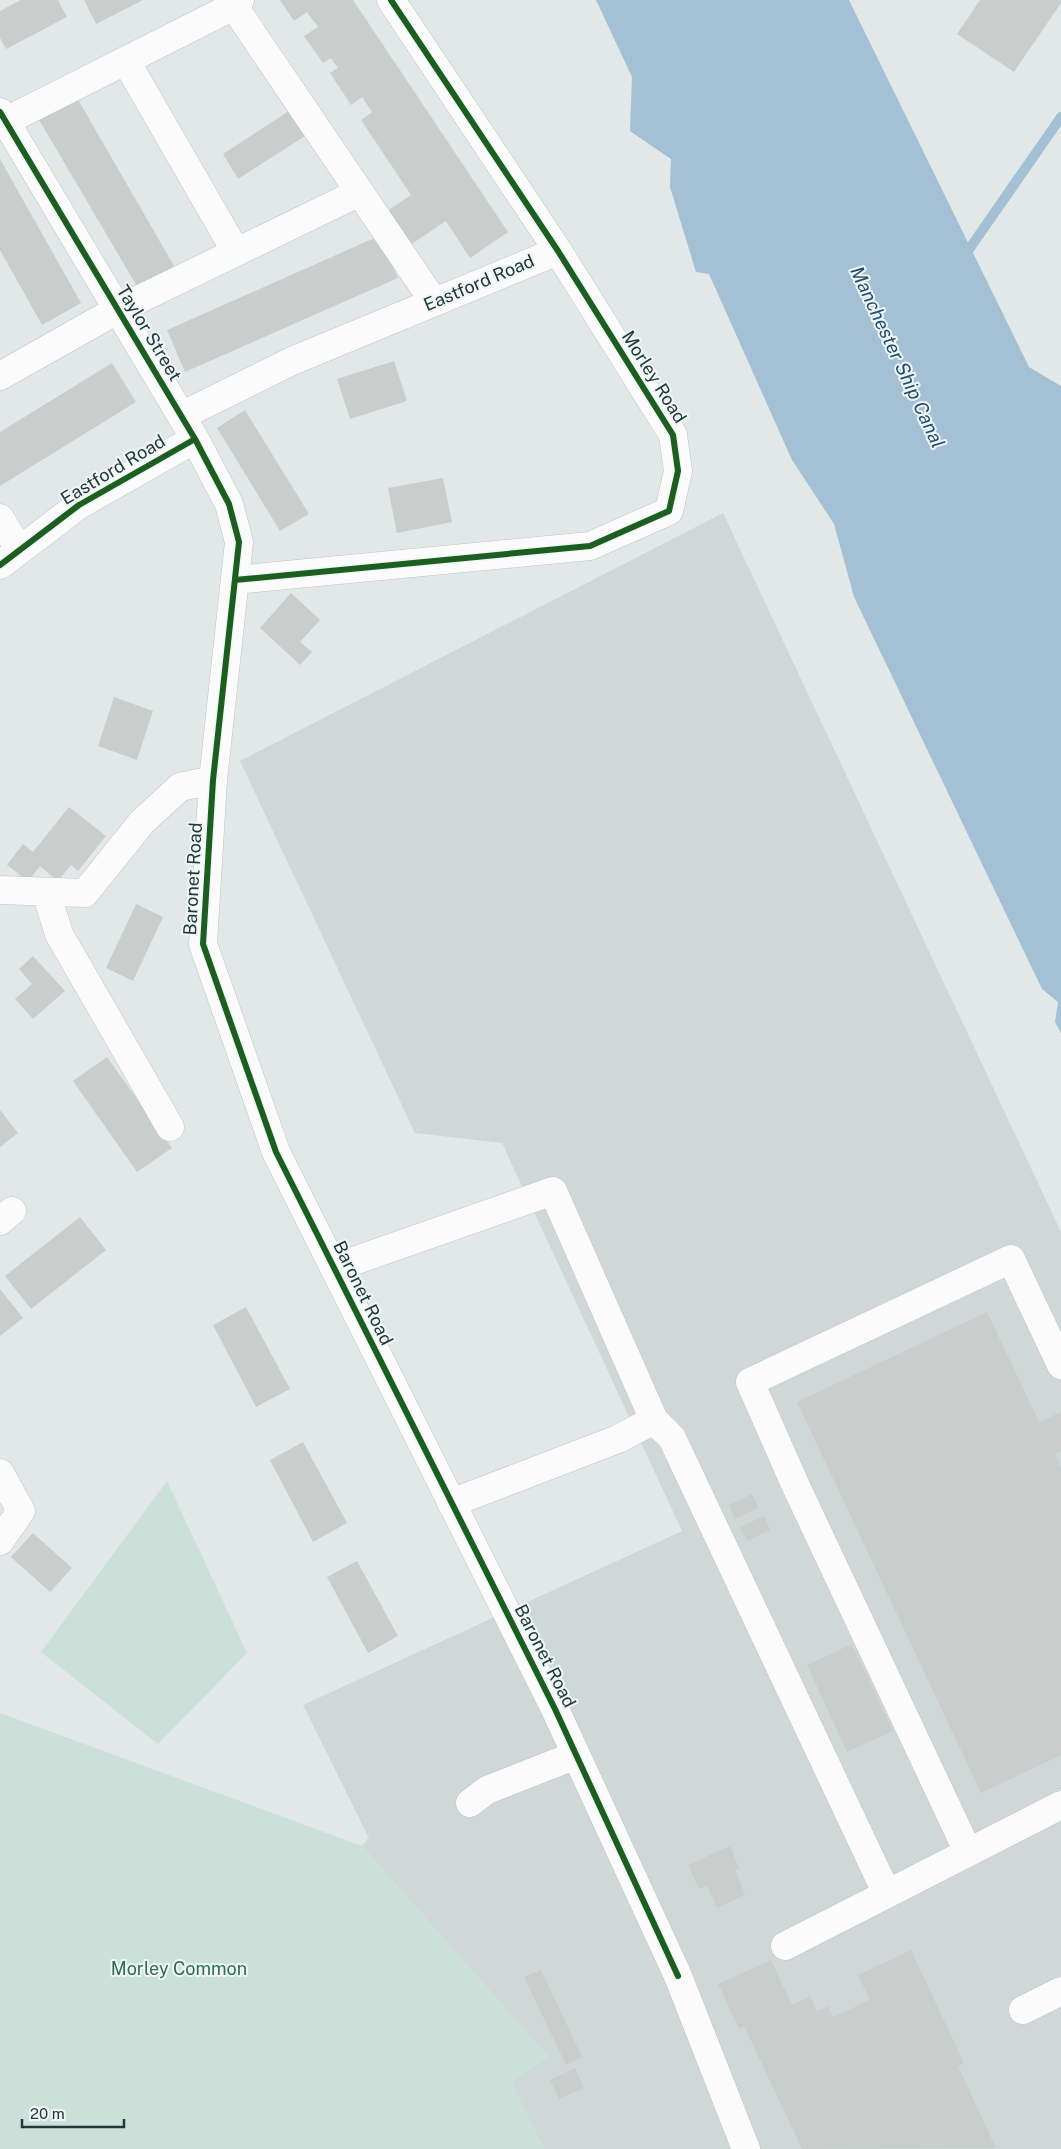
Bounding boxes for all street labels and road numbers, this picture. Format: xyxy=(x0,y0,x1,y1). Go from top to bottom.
street label: Eastford Road xyxy=(420,250,537,315)
street label: Taylor Street xyxy=(113,281,186,384)
street label: Morley Road xyxy=(618,327,691,427)
street label: Eastford Road xyxy=(57,430,169,509)
street label: Baronet Road xyxy=(179,822,206,936)
street label: Baronet Road xyxy=(329,1237,398,1348)
street label: Baronet Road xyxy=(510,1601,581,1711)

